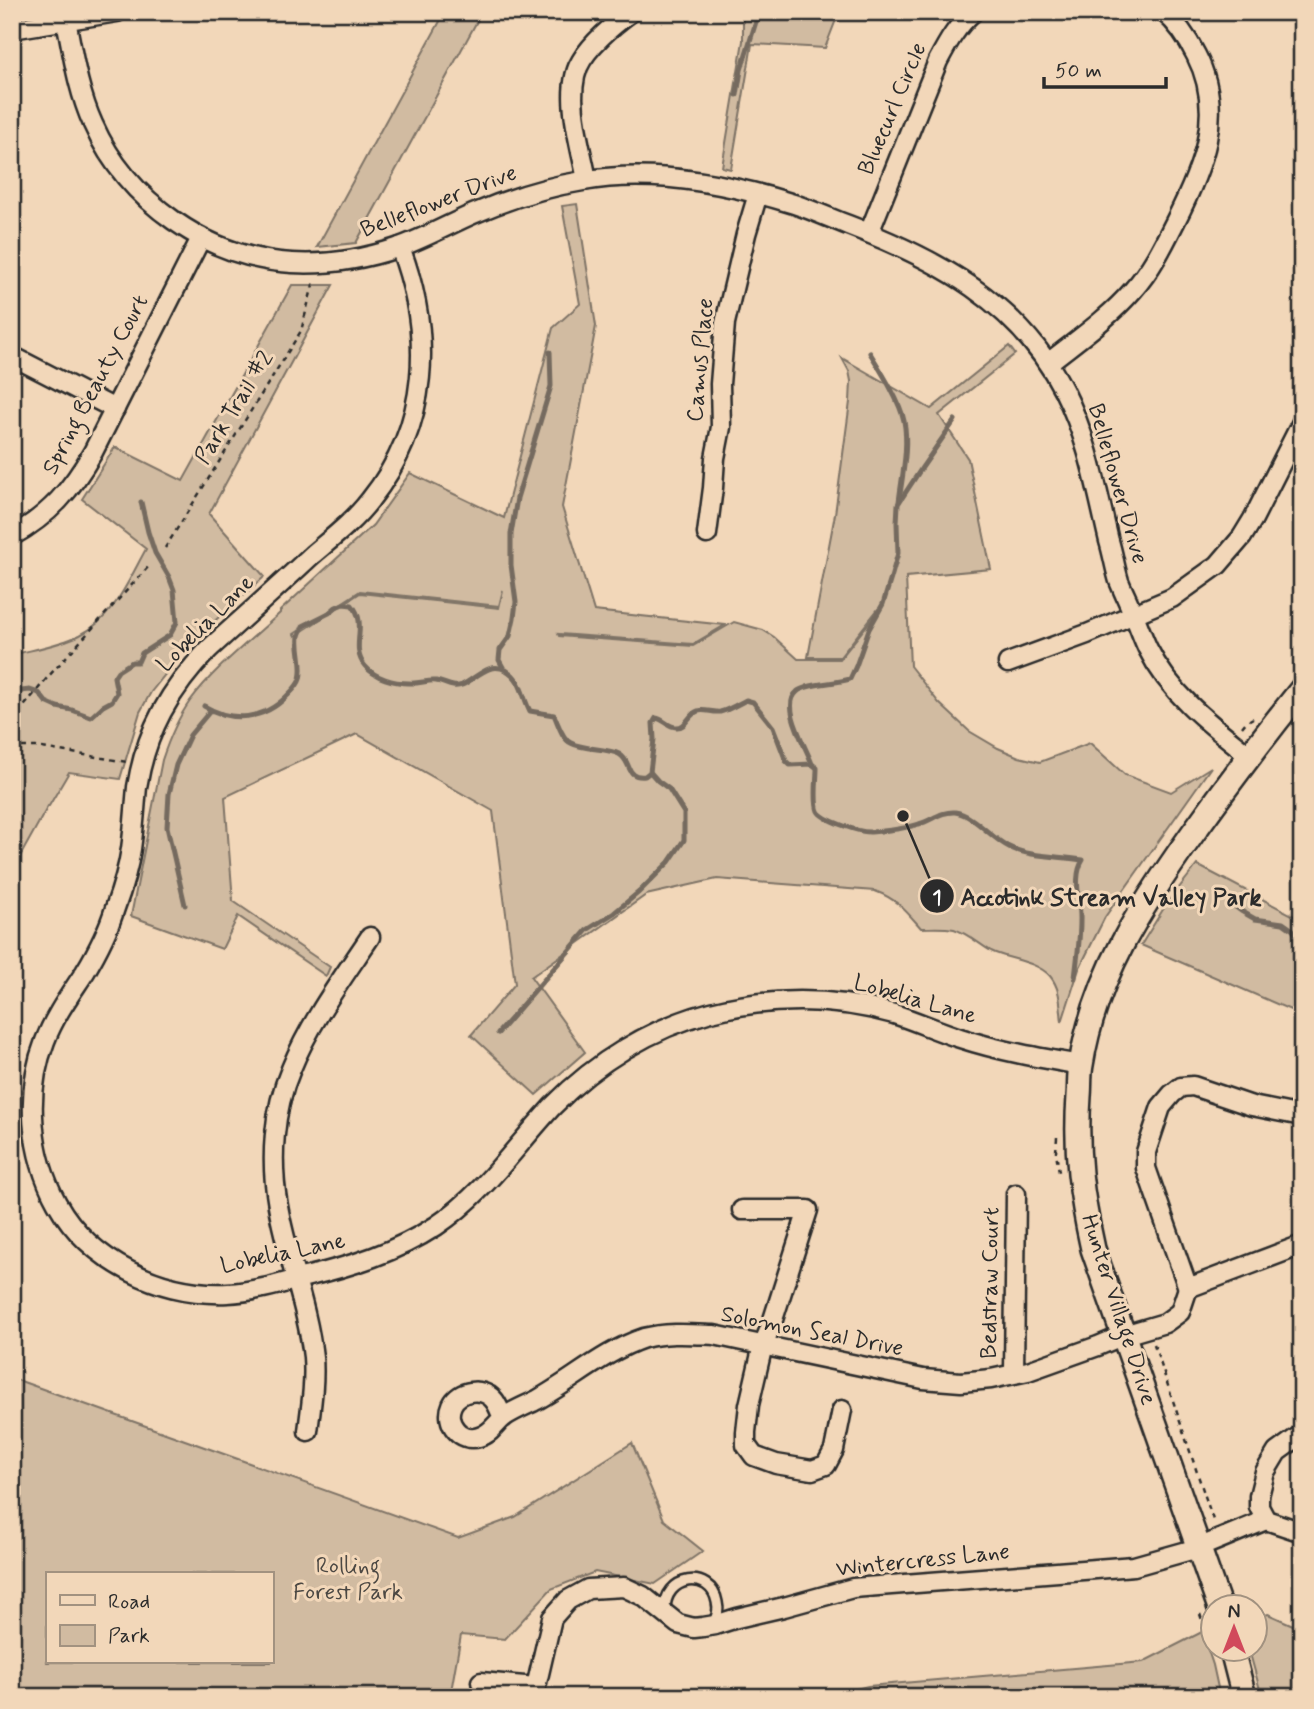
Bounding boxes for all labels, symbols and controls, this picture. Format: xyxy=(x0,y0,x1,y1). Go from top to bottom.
street label: Bluecurl Circle xyxy=(852,38,934,180)
scale bar xyxy=(1044,46,1167,90)
text: 50 m xyxy=(1055,57,1102,85)
street label: Belleflower Drive xyxy=(357,158,521,246)
street label: Spring Beauty Court xyxy=(36,290,158,481)
street label: Camus Place xyxy=(681,297,721,423)
street label: Park Trail #2 xyxy=(188,346,282,470)
street label: Belleflower Drive xyxy=(1080,400,1154,568)
street label: Lobelia Lane xyxy=(151,568,262,679)
callout: Accotink Stream Valley Park xyxy=(919,874,1268,919)
text: Accotink Stream Valley Park xyxy=(960,883,1262,914)
text: 1 xyxy=(932,884,942,912)
street label: Lobelia Lane xyxy=(850,968,980,1032)
street label: Bedstraw Court xyxy=(975,1207,1007,1359)
street label: Hunter Village Drive xyxy=(1071,1211,1163,1410)
street label: Lobelia Lane xyxy=(218,1226,348,1282)
street label: Solomon Seal Drive xyxy=(718,1300,906,1364)
street label: Wintercress Lane xyxy=(835,1537,1011,1585)
park label: Rolling Forest Park xyxy=(293,1552,403,1608)
legend xyxy=(46,1572,273,1664)
text: Road xyxy=(108,1588,150,1616)
north arrow xyxy=(1198,1594,1268,1664)
text: N xyxy=(1228,1600,1240,1625)
text: Park xyxy=(108,1622,150,1650)

